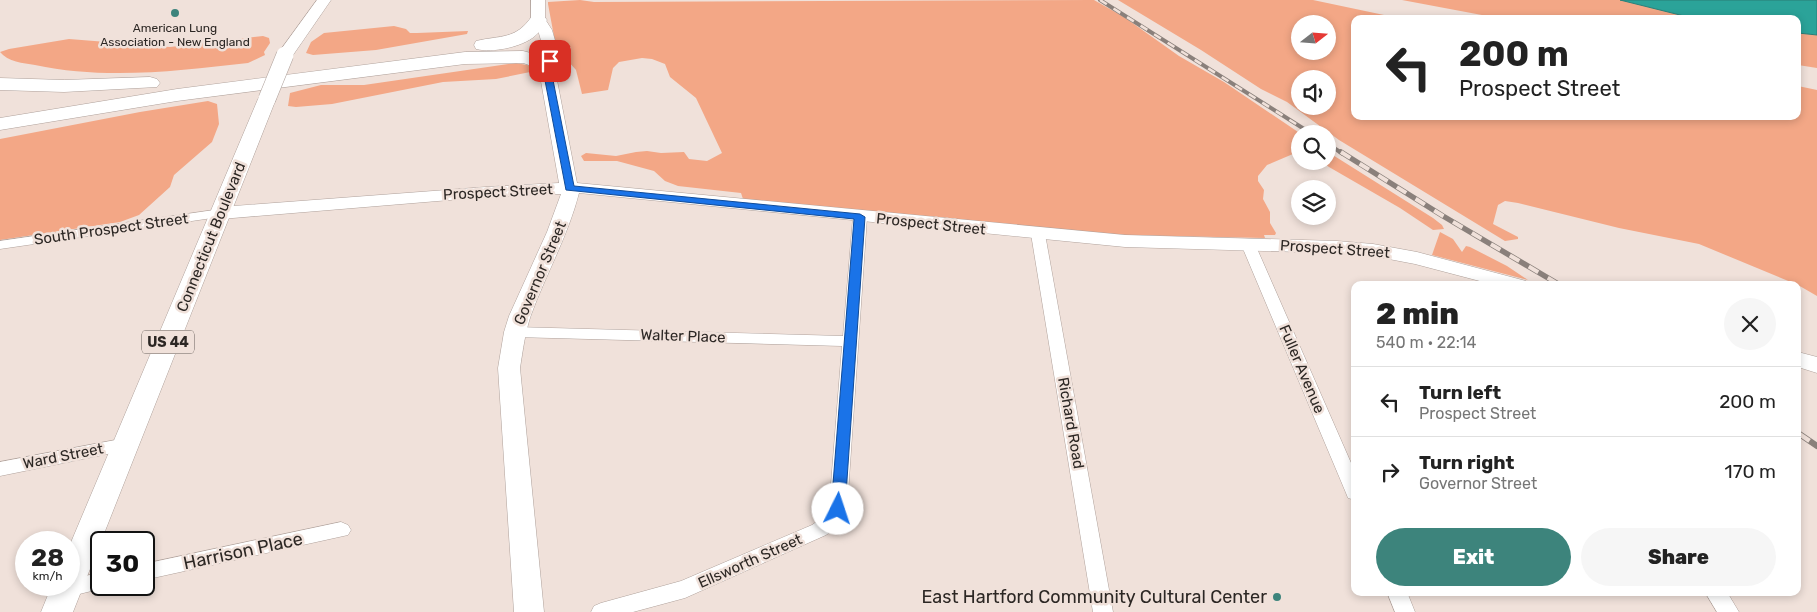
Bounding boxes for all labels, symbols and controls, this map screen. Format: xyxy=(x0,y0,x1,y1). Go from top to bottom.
marker: American Lung Association - New England xyxy=(169,7,181,19)
north arrow xyxy=(1291,15,1336,60)
map controls xyxy=(1291,15,1336,225)
place label: American Lung Association - New England xyxy=(100,21,250,49)
text: 200 m xyxy=(1459,33,1569,75)
icon: left xyxy=(1376,35,1441,100)
pin xyxy=(529,40,571,82)
icon: arrive xyxy=(536,47,564,75)
button: sound xyxy=(1291,70,1336,115)
text: Prospect Street xyxy=(1459,75,1620,102)
button: search xyxy=(1291,125,1336,170)
street label: Connecticut Boulevard xyxy=(173,159,249,315)
street label: Prospect Street xyxy=(443,180,554,204)
button: layers xyxy=(1291,180,1336,225)
street label: South Prospect Street xyxy=(33,209,189,249)
street label: Prospect Street xyxy=(875,209,987,239)
street label: Governor Street xyxy=(510,218,570,328)
street label: Prospect Street xyxy=(1280,236,1391,262)
text: 2 min xyxy=(1376,296,1459,332)
button: close xyxy=(1724,298,1776,350)
street label: Fuller Avenue xyxy=(1275,322,1329,416)
street label: Walter Place xyxy=(640,326,726,346)
road number: US 44 xyxy=(142,331,194,354)
text: 540 m · 22:14 xyxy=(1376,333,1477,352)
street label: Richard Road xyxy=(1054,376,1088,470)
text: Turn left xyxy=(1419,381,1501,404)
icon: left xyxy=(1376,388,1404,416)
text: 200 m xyxy=(1719,390,1776,413)
text: Prospect Street xyxy=(1419,404,1536,423)
street label: Ward Street xyxy=(21,439,105,473)
text: Turn right xyxy=(1419,451,1514,474)
icon: right xyxy=(1376,458,1404,486)
text: 170 m xyxy=(1725,460,1776,483)
text: Governor Street xyxy=(1419,474,1537,493)
position arrow xyxy=(811,482,863,534)
street label: Harrison Place xyxy=(181,528,305,574)
button: Exit xyxy=(1376,528,1571,586)
button: Share xyxy=(1581,528,1776,586)
street label: Ellsworth Street xyxy=(695,530,805,592)
speed limit sign: 30 xyxy=(90,531,155,596)
text: 28 xyxy=(31,543,64,572)
text: km/h xyxy=(33,569,62,583)
place label: East Hartford Community Cultural Center xyxy=(921,586,1267,608)
marker: East Hartford Community Cultural Center xyxy=(1271,591,1283,603)

